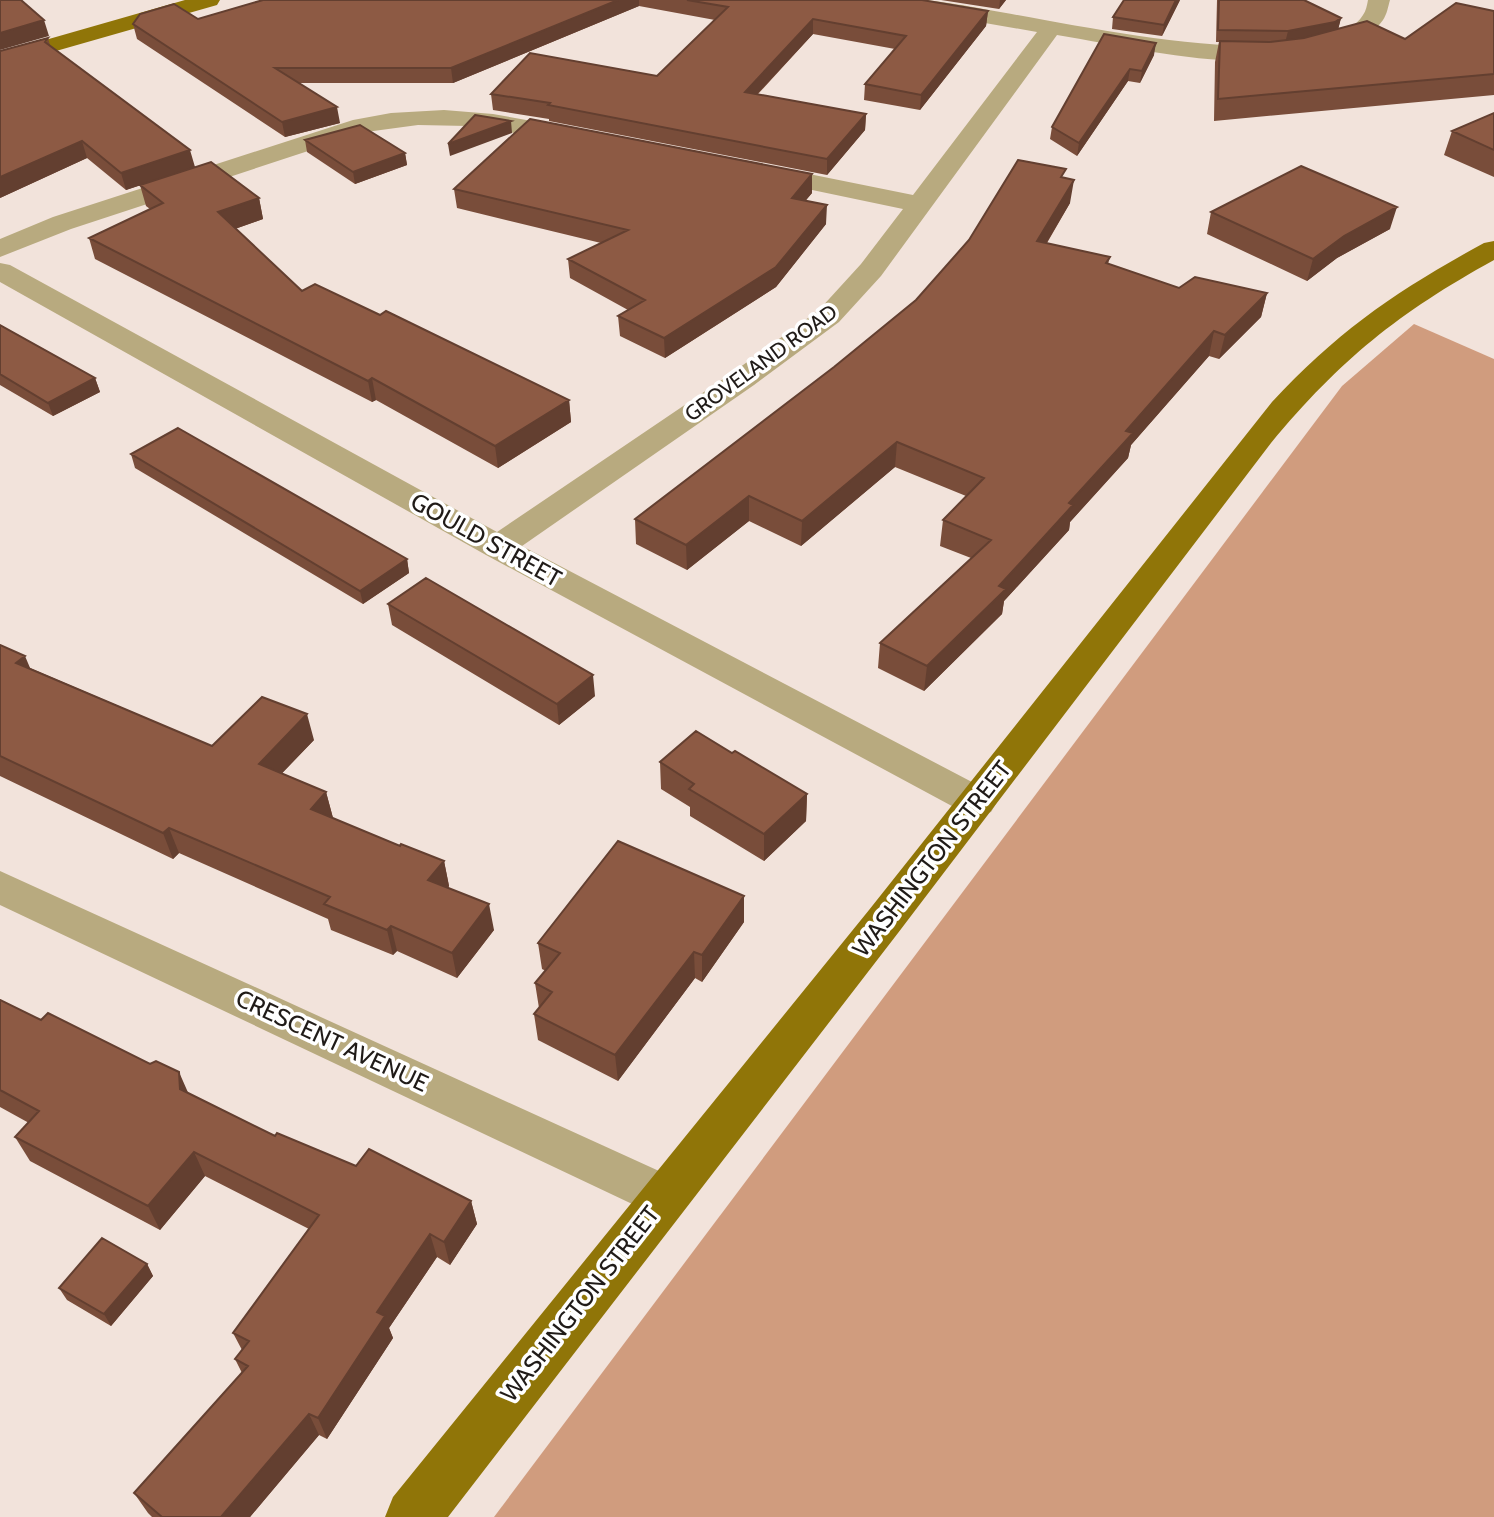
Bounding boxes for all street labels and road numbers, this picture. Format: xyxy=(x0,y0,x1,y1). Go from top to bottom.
street label: GROVELAND ROAD xyxy=(680,299,842,426)
street label: GOULD STREET xyxy=(406,486,567,593)
street label: WASHINGTON STREET xyxy=(846,755,1017,962)
street label: CRESCENT AVENUE xyxy=(231,983,433,1098)
street label: WASHINGTON STREET xyxy=(494,1200,665,1407)

